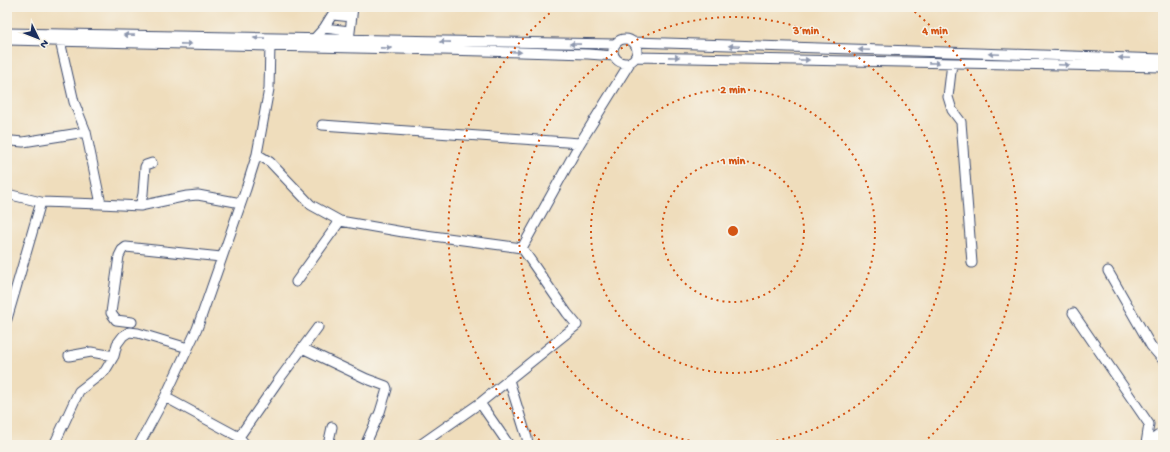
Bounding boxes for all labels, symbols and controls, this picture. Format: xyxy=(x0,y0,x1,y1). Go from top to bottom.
north arrow xyxy=(18,18,58,58)
text: 3 min xyxy=(792,25,819,39)
text: 4 min xyxy=(921,25,948,39)
one-way arrow xyxy=(122,32,135,38)
one-way arrow xyxy=(253,34,265,41)
text: N xyxy=(37,37,51,50)
one-way arrow xyxy=(438,39,451,45)
one-way arrow xyxy=(180,41,193,47)
one-way arrow xyxy=(568,41,581,47)
one-way arrow xyxy=(728,42,740,49)
one-way arrow xyxy=(380,45,393,51)
one-way arrow xyxy=(857,47,870,53)
one-way arrow xyxy=(510,48,522,55)
one-way arrow xyxy=(987,51,1000,57)
one-way arrow xyxy=(668,54,680,61)
one-way arrow xyxy=(1118,54,1130,61)
one-way arrow xyxy=(798,57,811,63)
one-way arrow xyxy=(928,60,941,66)
one-way arrow xyxy=(1058,61,1070,68)
text: 2 min xyxy=(720,84,746,98)
text: 1 min xyxy=(720,155,746,169)
centre of rings xyxy=(726,224,740,238)

